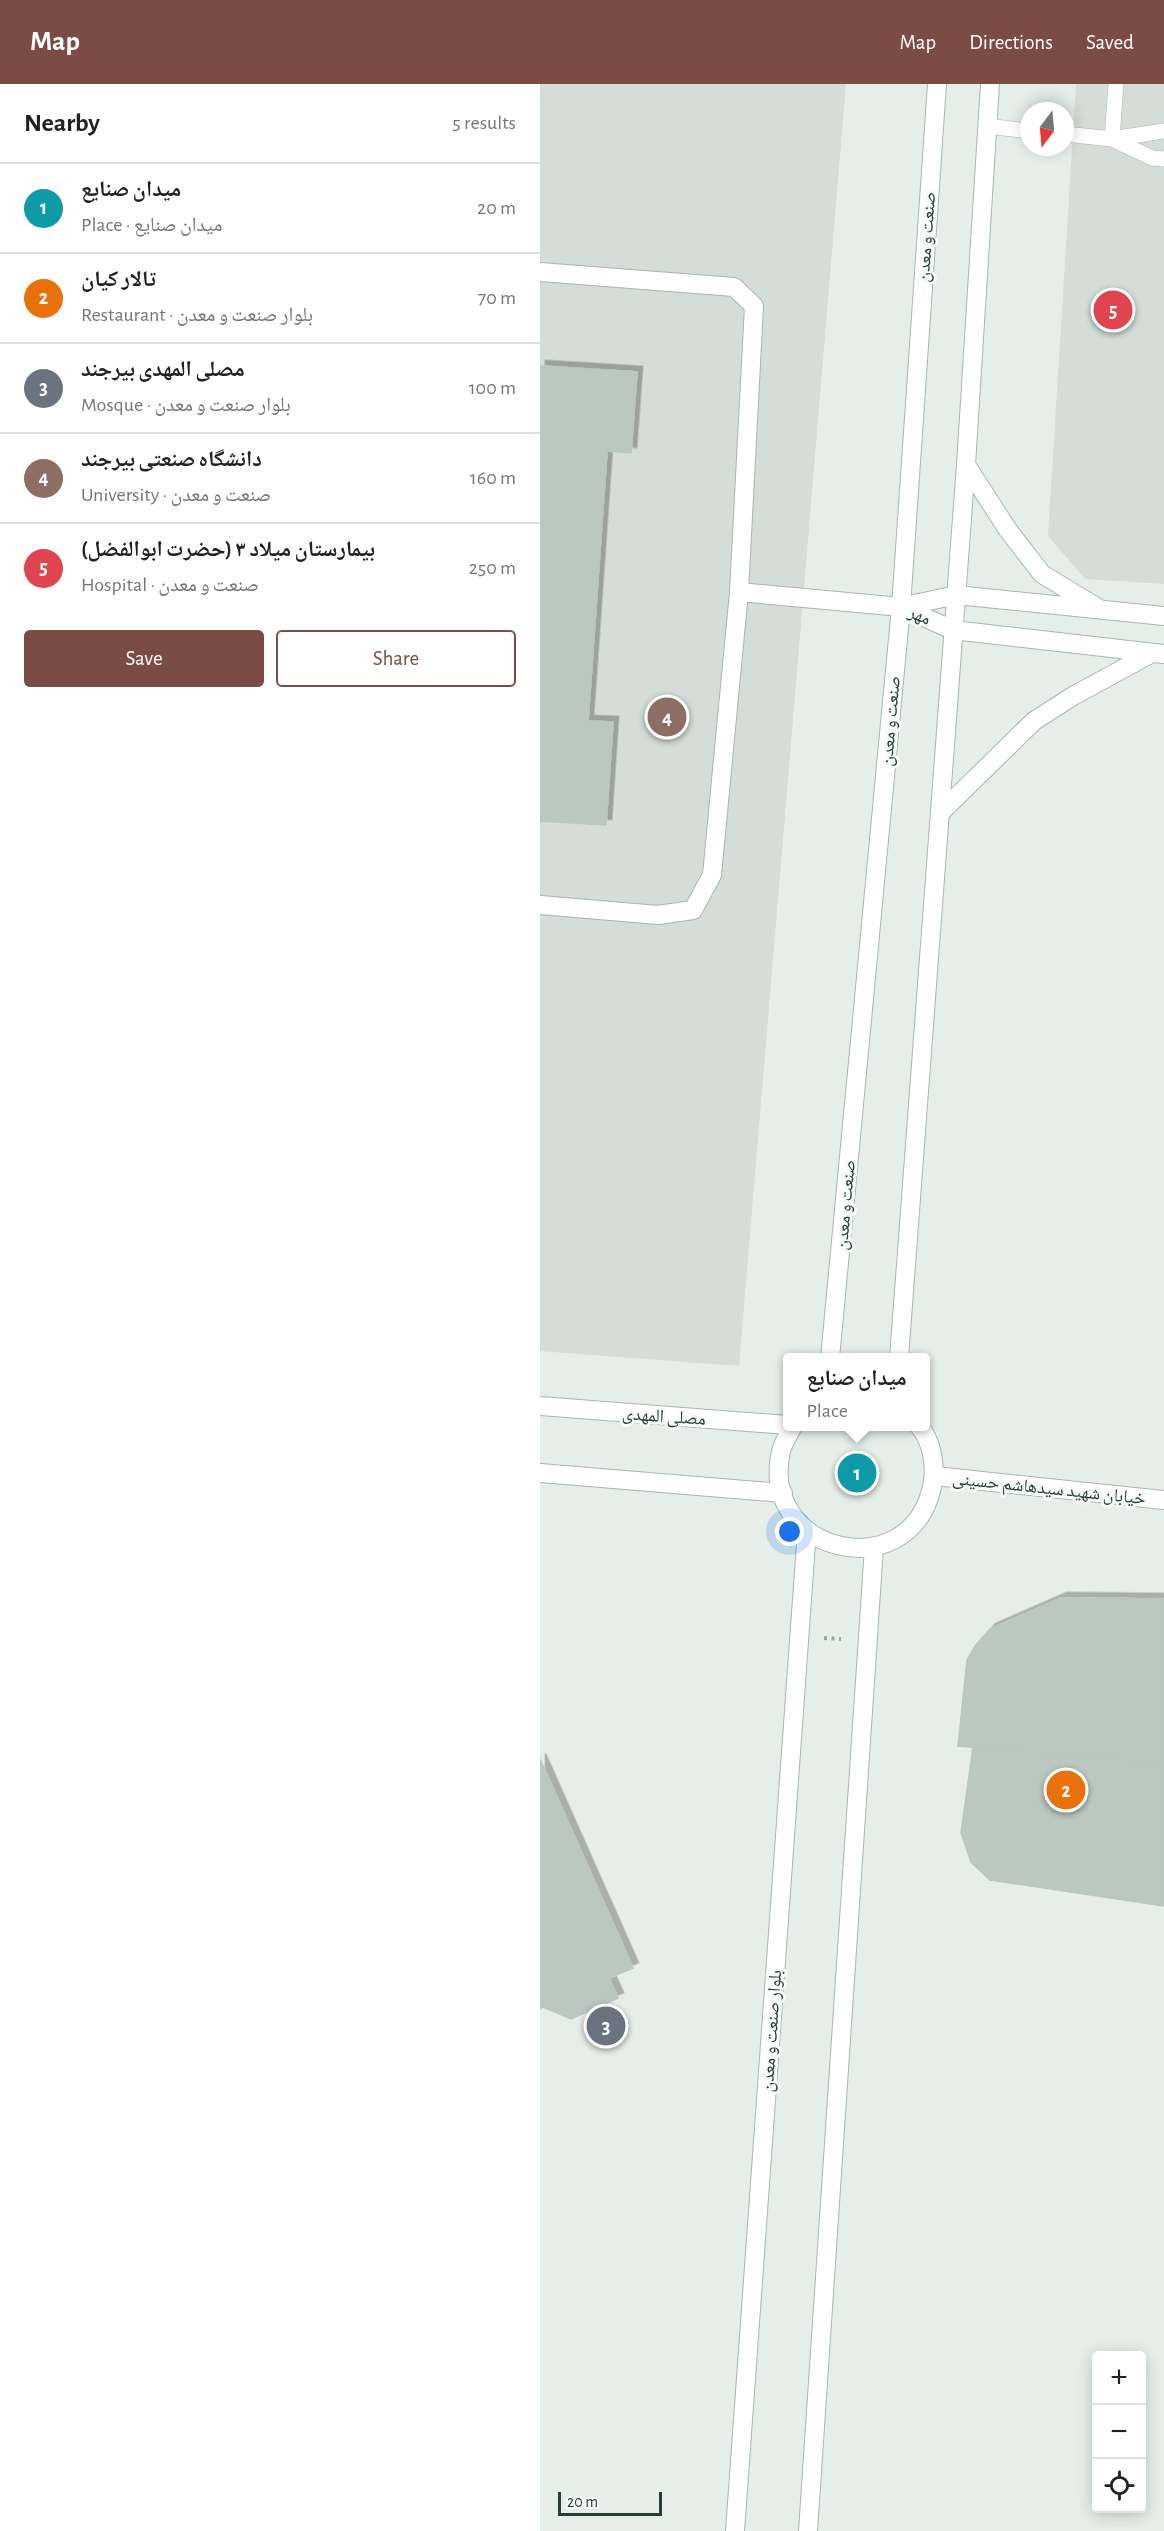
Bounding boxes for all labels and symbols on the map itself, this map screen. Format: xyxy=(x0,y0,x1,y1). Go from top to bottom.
north arrow xyxy=(1020,102,1074,156)
street label: صنعت و معدن xyxy=(915,191,940,283)
pin: 5 xyxy=(1094,288,1132,332)
street label: مهر xyxy=(905,603,933,629)
street label: صنعت و معدن xyxy=(878,675,905,767)
pin: 4 xyxy=(648,694,686,740)
street label: صنعت و معدن xyxy=(833,1159,860,1251)
street label: مصلی المهدی xyxy=(621,1405,706,1430)
pin: 1 xyxy=(838,1450,876,1496)
street label: خیابان شهید سیدهاشم حسینی xyxy=(951,1470,1147,1510)
your location xyxy=(775,1517,804,1546)
pin: 2 xyxy=(1046,1768,1086,1812)
street label: بلوار صنعت و معدن xyxy=(759,1969,786,2093)
pin: 3 xyxy=(586,2004,626,2048)
scale bar xyxy=(558,2489,662,2516)

